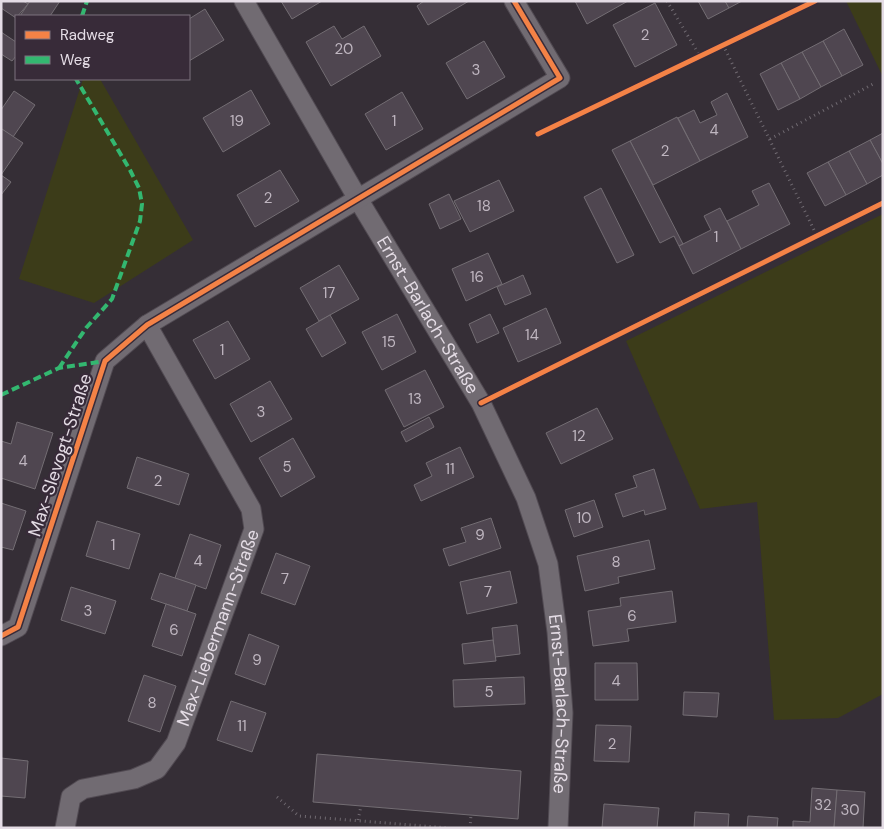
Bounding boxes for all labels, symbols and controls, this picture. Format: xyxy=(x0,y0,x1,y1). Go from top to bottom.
legend xyxy=(15,15,190,80)
text: Radweg xyxy=(60,25,114,45)
house number: 2 xyxy=(641,25,649,45)
house number: 20 xyxy=(335,39,353,59)
text: Weg xyxy=(60,50,91,70)
house number: 3 xyxy=(472,60,480,80)
house number: 19 xyxy=(230,111,244,131)
house number: 1 xyxy=(392,111,396,131)
house number: 4 xyxy=(709,120,719,140)
house number: 2 xyxy=(661,141,669,161)
house number: 2 xyxy=(264,188,272,208)
house number: 18 xyxy=(477,196,491,216)
house number: 1 xyxy=(714,227,718,247)
street label: Ernst-Barlach-Straße xyxy=(371,232,485,398)
house number: 16 xyxy=(470,267,484,287)
house number: 17 xyxy=(323,283,335,303)
house number: 14 xyxy=(525,325,539,345)
house number: 15 xyxy=(382,332,396,352)
house number: 1 xyxy=(220,340,224,360)
street label: Max-Slevogt-Straße xyxy=(22,370,98,540)
house number: 13 xyxy=(408,389,422,409)
house number: 3 xyxy=(257,402,265,422)
house number: 12 xyxy=(572,426,586,446)
house number: 4 xyxy=(18,451,28,471)
house number: 5 xyxy=(282,457,292,477)
house number: 11 xyxy=(445,459,455,479)
house number: 2 xyxy=(154,471,162,491)
house number: 10 xyxy=(577,508,591,528)
house number: 9 xyxy=(475,525,485,545)
street label: Max-Liebermann-Straße xyxy=(171,526,265,730)
house number: 1 xyxy=(111,535,115,555)
house number: 4 xyxy=(193,551,203,571)
house number: 8 xyxy=(611,552,621,572)
house number: 7 xyxy=(281,569,289,589)
house number: 7 xyxy=(484,582,492,602)
house number: 3 xyxy=(84,601,92,621)
house number: 6 xyxy=(627,606,637,626)
street label: Ernst-Barlach-Straße xyxy=(543,613,575,794)
house number: 6 xyxy=(169,620,179,640)
house number: 9 xyxy=(252,650,262,670)
house number: 4 xyxy=(611,671,621,691)
house number: 5 xyxy=(484,682,494,702)
house number: 8 xyxy=(147,693,157,713)
house number: 11 xyxy=(237,716,247,736)
house number: 2 xyxy=(608,734,616,754)
house number: 32 xyxy=(814,795,832,815)
house number: 30 xyxy=(840,800,860,820)

